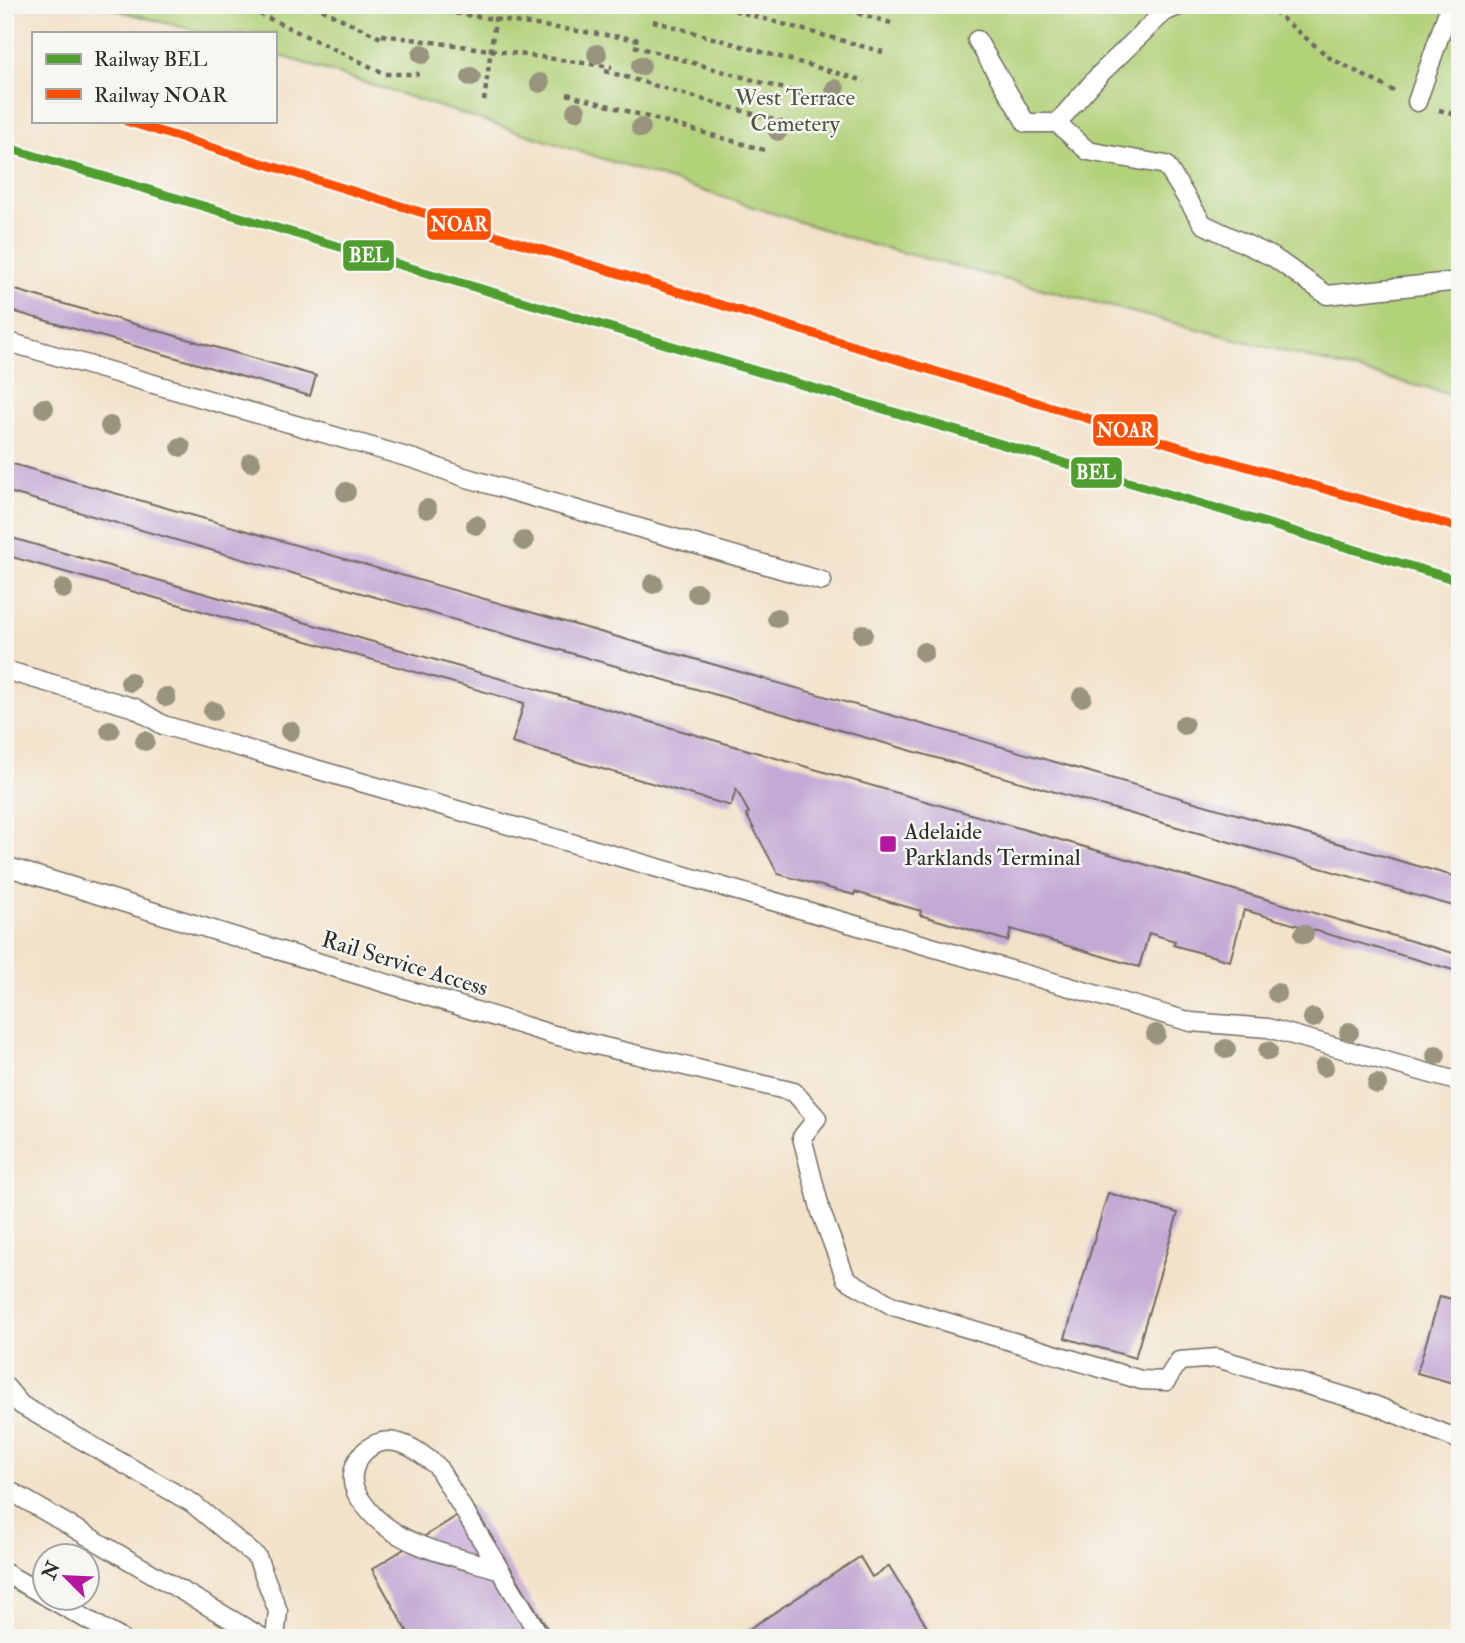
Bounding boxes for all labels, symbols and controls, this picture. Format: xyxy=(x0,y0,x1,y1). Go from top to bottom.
legend xyxy=(32,32,276,122)
text: Railway BEL xyxy=(94,46,207,73)
text: Railway NOAR xyxy=(94,82,228,109)
park label: West Terrace Cemetery xyxy=(734,83,856,138)
line badge: NOAR xyxy=(426,207,492,241)
text: NOAR xyxy=(429,213,489,237)
line badge: BEL xyxy=(342,239,395,272)
text: BEL xyxy=(349,244,389,268)
line badge: NOAR xyxy=(1092,413,1159,447)
text: NOAR xyxy=(1095,419,1155,443)
line badge: BEL xyxy=(1070,456,1123,489)
text: BEL xyxy=(1076,461,1116,485)
place label: Adelaide Parklands Terminal xyxy=(903,817,1081,872)
marker: Adelaide Parklands Terminal xyxy=(878,834,898,854)
street label: Rail Service Access xyxy=(318,924,491,1003)
north arrow xyxy=(32,1542,102,1612)
text: N xyxy=(37,1557,66,1584)

